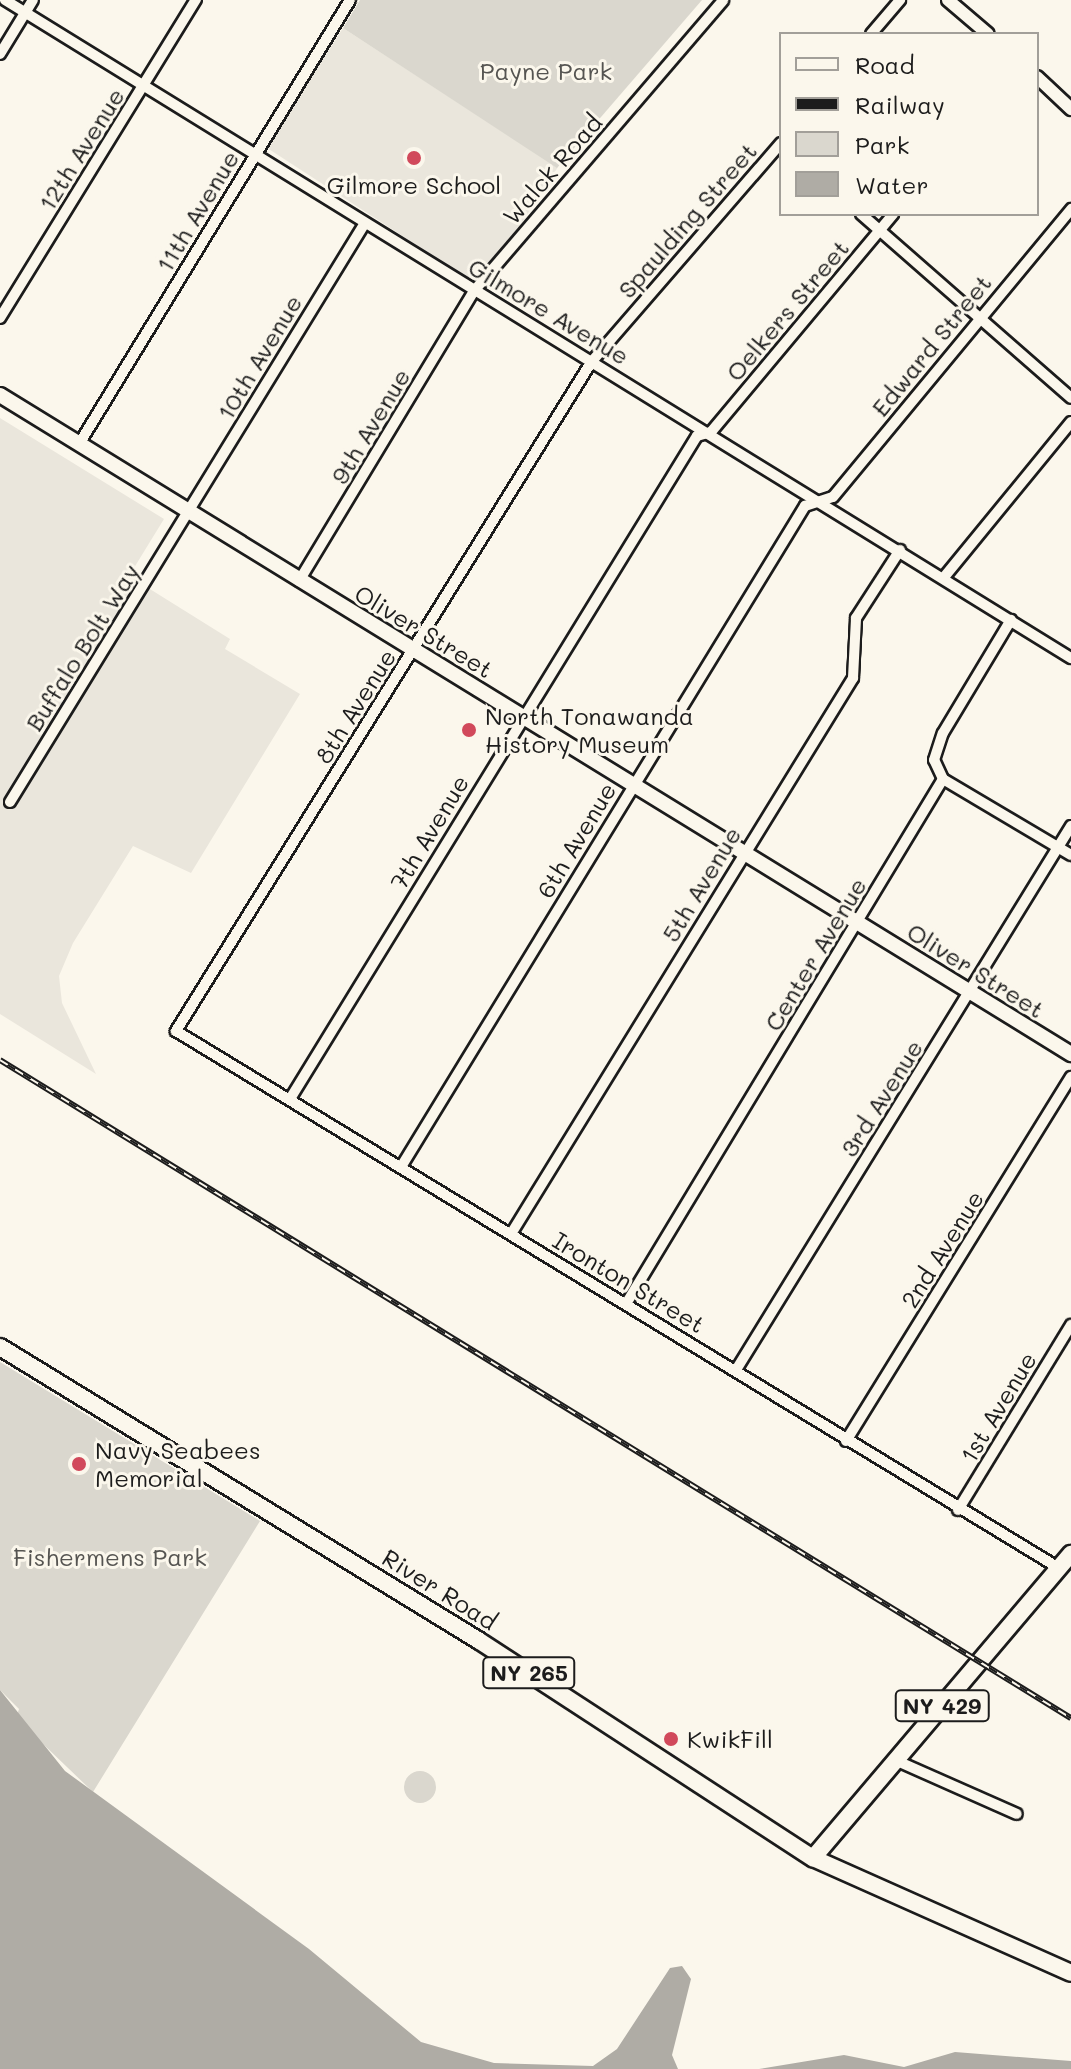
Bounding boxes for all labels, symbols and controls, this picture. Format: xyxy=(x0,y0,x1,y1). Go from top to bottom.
legend xyxy=(779,32,1039,216)
text: Road xyxy=(855,49,915,80)
park label: Payne Park xyxy=(480,57,612,85)
street label: 12th Avenue xyxy=(32,82,130,216)
text: Railway xyxy=(855,89,945,120)
street label: Walck Road xyxy=(496,108,608,230)
text: Park xyxy=(855,129,909,160)
street label: Spaulding Street xyxy=(612,136,762,304)
street label: 11th Avenue xyxy=(150,145,244,277)
marker: Gilmore School xyxy=(405,149,423,167)
text: Water xyxy=(855,169,929,200)
place label: Gilmore School xyxy=(327,171,501,199)
street label: Oelkers Street xyxy=(720,234,854,386)
street label: Gilmore Avenue xyxy=(464,252,634,370)
street label: Edward Street xyxy=(865,268,997,422)
street label: 10th Avenue xyxy=(211,289,307,425)
street label: 9th Avenue xyxy=(324,363,416,489)
street label: Buffalo Bolt Way xyxy=(19,558,145,736)
street label: Oliver Street xyxy=(350,578,498,684)
street label: 8th Avenue xyxy=(309,644,401,768)
place label: North Tonawanda History Museum xyxy=(485,702,694,758)
marker: North Tonawanda History Museum xyxy=(460,721,478,739)
street label: 7th Avenue xyxy=(384,770,474,894)
street label: 6th Avenue xyxy=(530,777,622,903)
street label: 5th Avenue xyxy=(655,821,747,947)
street label: Center Avenue xyxy=(758,872,872,1036)
street label: Oliver Street xyxy=(902,916,1050,1024)
street label: 3rd Avenue xyxy=(834,1034,928,1162)
street label: 2nd Avenue xyxy=(895,1185,989,1313)
street label: Ironton Street xyxy=(548,1225,710,1339)
street label: 1st Avenue xyxy=(954,1347,1042,1467)
place label: Navy Seabees Memorial xyxy=(95,1436,261,1492)
marker: Navy Seabees Memorial xyxy=(70,1455,88,1473)
street label: River Road xyxy=(377,1542,503,1636)
park label: Fishermens Park xyxy=(13,1543,207,1571)
road number: NY 265 xyxy=(481,1655,577,1691)
road number: NY 429 xyxy=(894,1688,990,1724)
place label: KwikFill xyxy=(687,1725,773,1753)
marker: KwikFill xyxy=(662,1730,680,1748)

